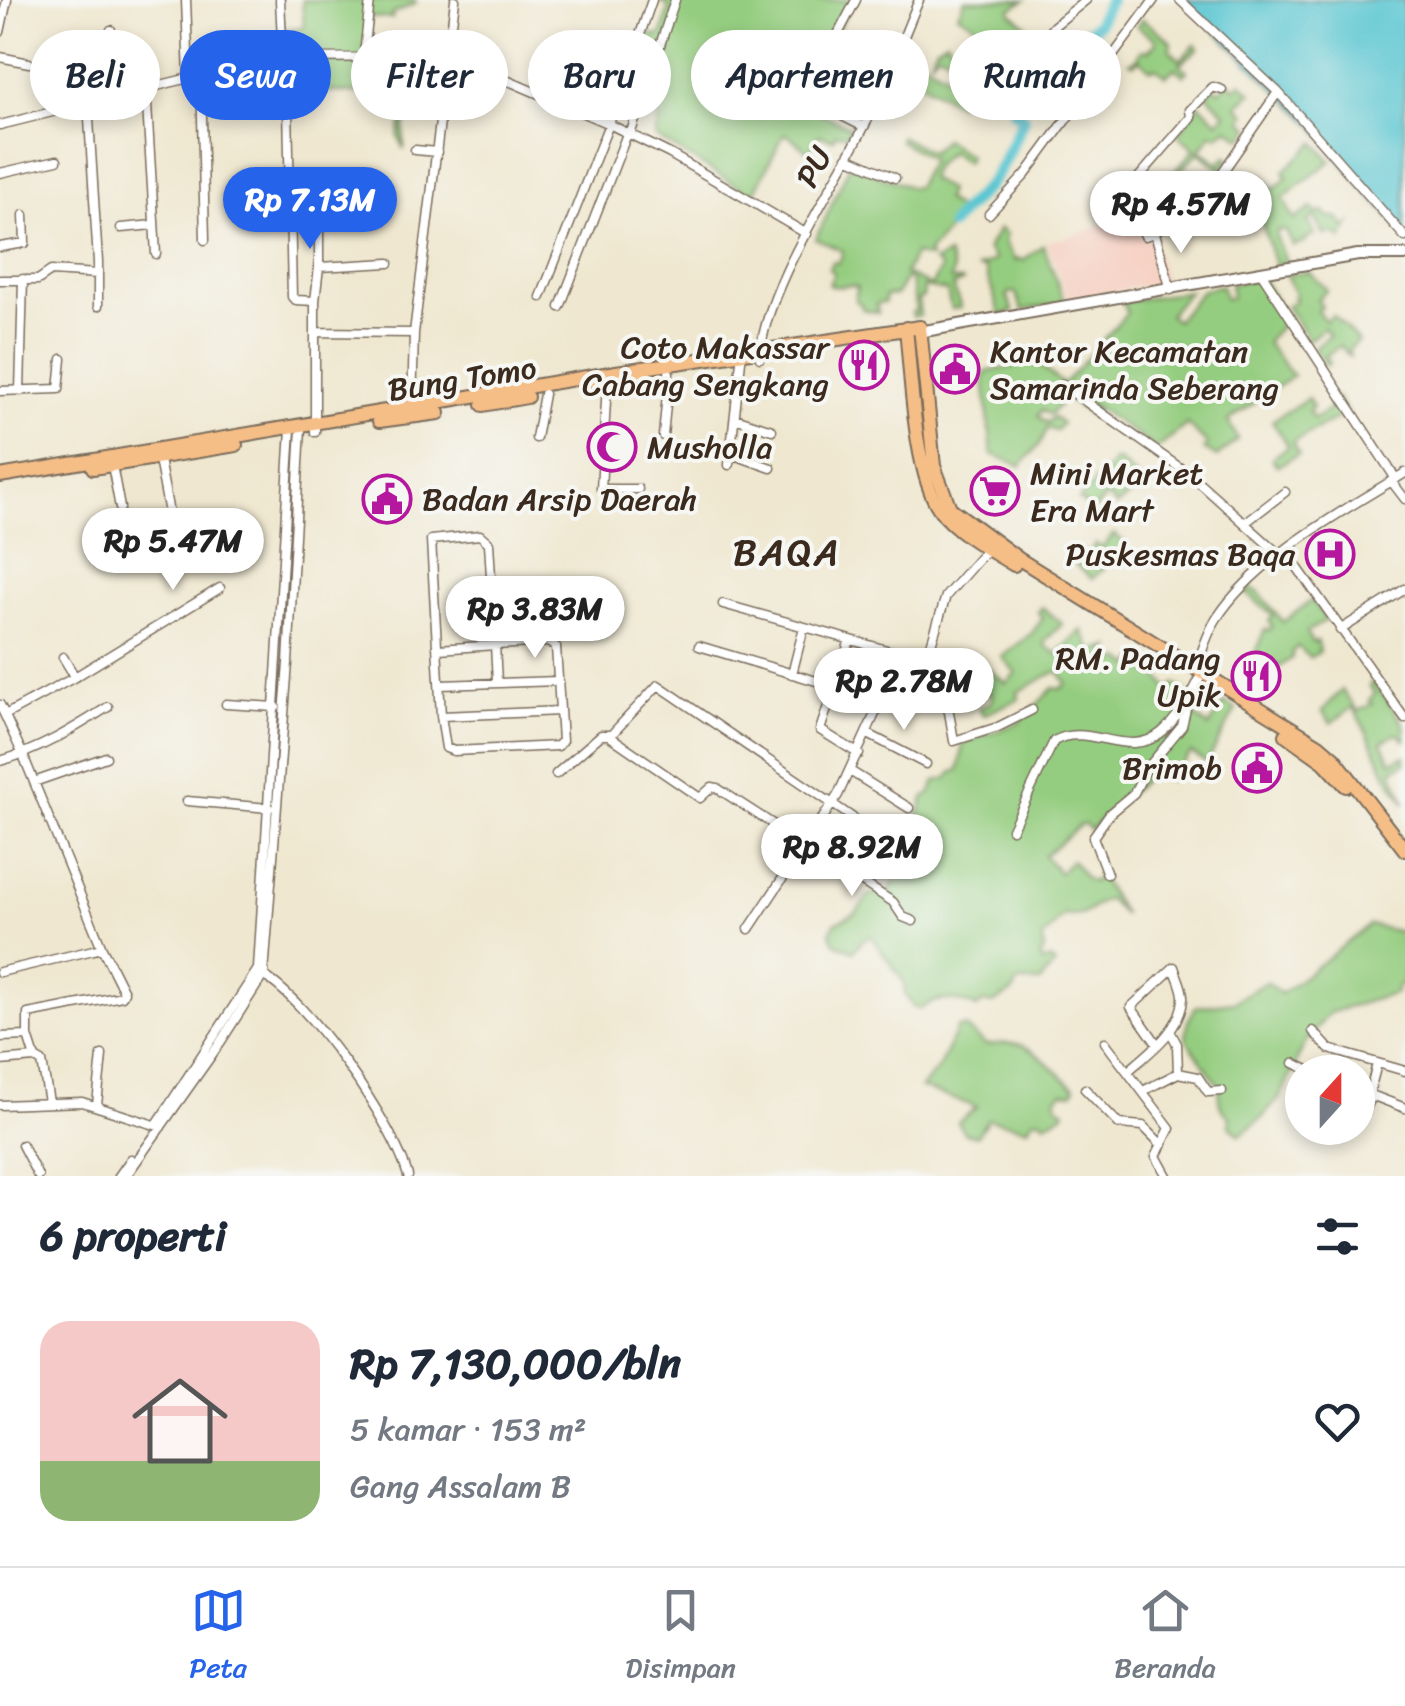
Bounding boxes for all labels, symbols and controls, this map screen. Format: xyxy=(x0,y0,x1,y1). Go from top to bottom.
chip: Beli xyxy=(30,30,160,120)
chip: Sewa xyxy=(180,30,331,120)
chip: Filter xyxy=(351,30,508,120)
chip: Baru xyxy=(528,30,671,120)
chip: Apartemen xyxy=(691,30,929,120)
chip: Rumah xyxy=(949,30,1121,120)
street label: PU xyxy=(779,135,849,198)
pin: Rp 7.13M xyxy=(207,167,413,252)
text: Rp 7.13M xyxy=(245,171,375,228)
pin: Rp 4.57M xyxy=(1078,171,1284,256)
text: Rp 4.57M xyxy=(1112,175,1250,232)
place label: Coto Makassar Cabang Sengkang xyxy=(582,319,831,413)
place label: Kantor Kecamatan Samarinda Seberang xyxy=(990,323,1279,417)
street label: Bung Tomo xyxy=(384,339,541,419)
restaurant icon: Coto Makassar Cabang Sengkang xyxy=(838,339,890,391)
public building icon: Kantor Kecamatan Samarinda Seberang xyxy=(929,343,981,395)
place label: Musholla xyxy=(647,419,772,476)
mosque icon: Musholla xyxy=(586,421,638,473)
place label: Mini Market Era Mart xyxy=(1030,445,1203,539)
supermarket icon: Mini Market Era Mart xyxy=(969,465,1021,517)
place label: Badan Arsip Daerah xyxy=(422,471,697,528)
public building icon: Badan Arsip Daerah xyxy=(361,473,413,525)
pin: Rp 5.47M xyxy=(70,508,276,593)
text: Rp 5.47M xyxy=(104,512,242,569)
district label: BAQA xyxy=(733,519,841,586)
place label: Puskesmas Baqa xyxy=(1066,526,1296,583)
hospital icon: Puskesmas Baqa xyxy=(1304,528,1356,580)
pin: Rp 3.83M xyxy=(432,576,638,661)
text: Rp 3.83M xyxy=(468,580,602,637)
place label: RM. Padang Upik xyxy=(1055,630,1221,724)
pin: Rp 2.78M xyxy=(801,648,1007,733)
restaurant icon: RM. Padang Upik xyxy=(1230,650,1282,702)
text: Rp 2.78M xyxy=(836,652,972,709)
place label: Brimob xyxy=(1122,740,1222,797)
public building icon: Brimob xyxy=(1231,742,1283,794)
pin: Rp 8.92M xyxy=(749,814,955,899)
text: Rp 8.92M xyxy=(783,818,921,875)
north arrow xyxy=(1285,1055,1375,1145)
map controls xyxy=(1285,1055,1375,1145)
text: 6 properti xyxy=(40,1199,226,1273)
icon: filters xyxy=(1310,1209,1365,1264)
text: Rp 7,130,000/bln xyxy=(350,1327,681,1401)
icon: home xyxy=(120,1361,240,1481)
icon: heart xyxy=(1310,1394,1365,1449)
text: 5 kamar · 153 m² xyxy=(350,1401,586,1458)
text: Gang Assalam B xyxy=(350,1458,571,1515)
tab: Peta xyxy=(189,1583,247,1692)
tab: Disimpan xyxy=(625,1583,736,1692)
tab: Beranda xyxy=(1114,1583,1216,1692)

